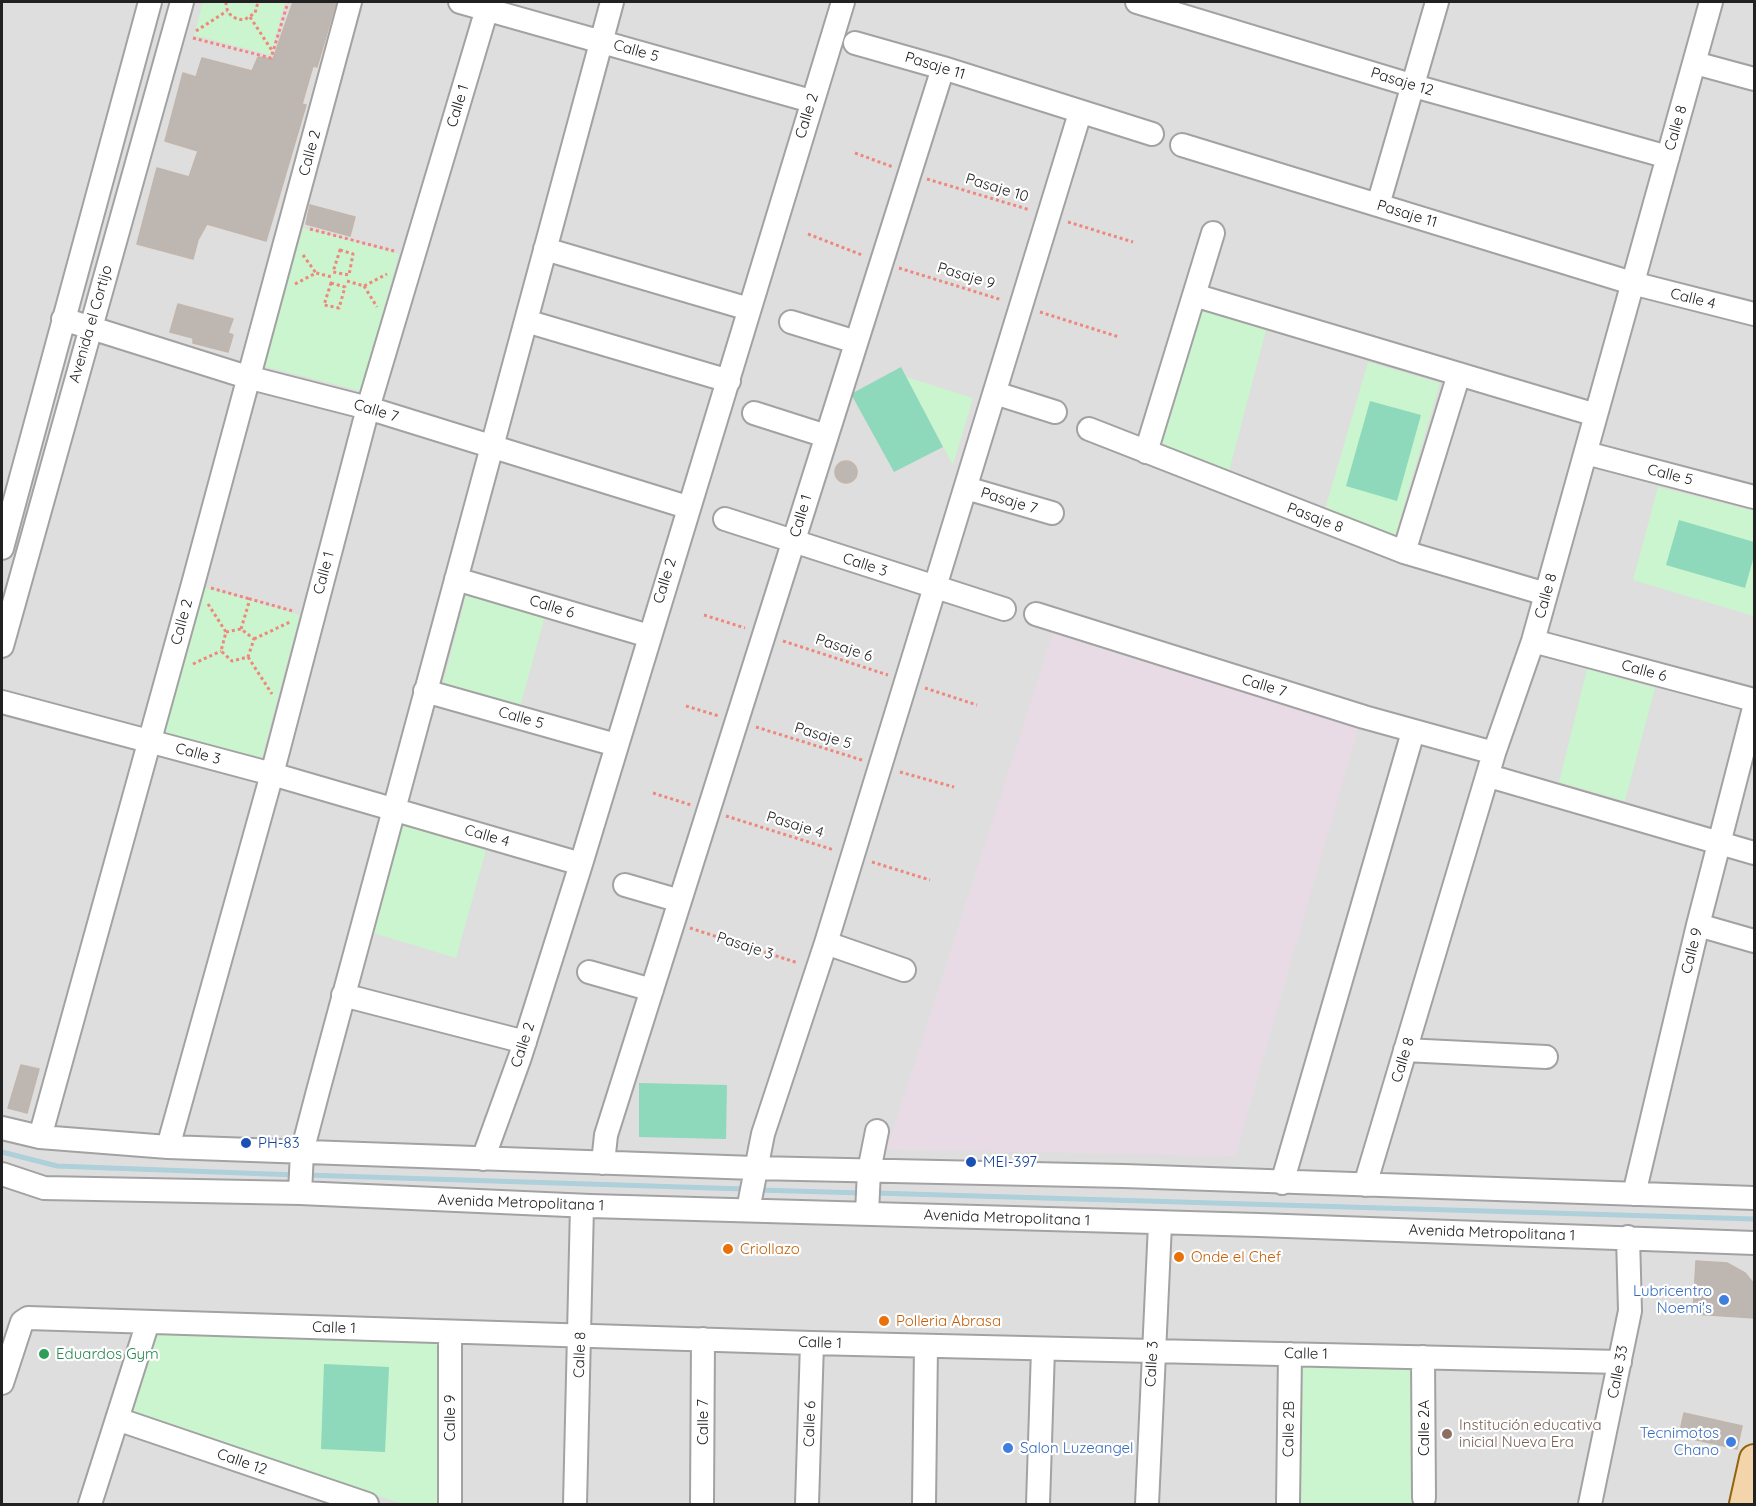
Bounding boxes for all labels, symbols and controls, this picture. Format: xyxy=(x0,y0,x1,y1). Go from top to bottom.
street label: Calle 5 xyxy=(611,36,661,66)
street label: Pasaje 11 xyxy=(903,48,967,84)
street label: Pasaje 12 xyxy=(1368,64,1436,100)
street label: Calle 1 xyxy=(443,82,473,130)
street label: Calle 2 xyxy=(792,91,822,141)
street label: Calle 8 xyxy=(1661,103,1691,153)
street label: Calle 2 xyxy=(295,128,325,178)
street label: Pasaje 10 xyxy=(963,170,1031,206)
street label: Pasaje 11 xyxy=(1375,196,1439,232)
street label: Pasaje 9 xyxy=(935,259,997,293)
street label: Avenida el Cortijo xyxy=(66,263,116,385)
street label: Calle 4 xyxy=(1668,285,1718,313)
street label: Calle 7 xyxy=(351,396,401,426)
street label: Calle 5 xyxy=(1645,461,1695,489)
street label: Pasaje 7 xyxy=(978,484,1040,518)
street label: Calle 1 xyxy=(786,492,816,540)
street label: Pasaje 8 xyxy=(1284,499,1346,537)
street label: Calle 3 xyxy=(840,549,890,581)
street label: Calle 1 xyxy=(310,550,338,596)
street label: Calle 2 xyxy=(650,556,680,606)
street label: Calle 8 xyxy=(1531,571,1561,621)
street label: Calle 6 xyxy=(527,592,577,622)
street label: Calle 2 xyxy=(167,597,197,647)
street label: Pasaje 6 xyxy=(813,630,875,666)
street label: Calle 6 xyxy=(1619,656,1669,686)
street label: Calle 7 xyxy=(1239,671,1289,701)
street label: Calle 5 xyxy=(496,703,546,733)
street label: Pasaje 5 xyxy=(792,719,854,753)
street label: Calle 3 xyxy=(173,739,223,769)
street label: Pasaje 4 xyxy=(764,808,826,842)
street label: Calle 4 xyxy=(462,821,512,851)
street label: Calle 9 xyxy=(1678,926,1706,976)
street label: Pasaje 3 xyxy=(714,928,776,964)
street label: Calle 2 xyxy=(507,1020,539,1070)
street label: Calle 8 xyxy=(1388,1035,1418,1085)
place label: PH-83 xyxy=(258,1134,300,1152)
marker: PH-83 xyxy=(239,1136,253,1150)
place label: MEI-397 xyxy=(983,1153,1037,1171)
marker: MEI-397 xyxy=(964,1155,978,1169)
street label: Avenida Metropolitana 1 xyxy=(437,1191,605,1215)
street label: Avenida Metropolitana 1 xyxy=(923,1206,1091,1230)
street label: Avenida Metropolitana 1 xyxy=(1408,1221,1576,1245)
place label: Criollazo xyxy=(740,1240,800,1258)
marker: Criollazo xyxy=(721,1242,735,1256)
place label: Onde el Chef xyxy=(1191,1248,1281,1266)
marker: Onde el Chef xyxy=(1172,1250,1186,1264)
place label: Lubricentro Noemi's xyxy=(1633,1282,1712,1317)
marker: Lubricentro Noemi's xyxy=(1717,1293,1731,1307)
place label: Polleria Abrasa xyxy=(896,1312,1001,1330)
marker: Polleria Abrasa xyxy=(877,1314,891,1328)
street label: Calle 1 xyxy=(312,1318,356,1338)
street label: Calle 8 xyxy=(570,1332,590,1378)
street label: Calle 1 xyxy=(798,1333,842,1353)
street label: Calle 3 xyxy=(1142,1341,1162,1387)
street label: Calle 33 xyxy=(1604,1344,1632,1400)
place label: Eduardos Gym xyxy=(56,1345,159,1363)
street label: Calle 1 xyxy=(1284,1345,1328,1363)
marker: Eduardos Gym xyxy=(37,1347,51,1361)
street label: Calle 9 xyxy=(441,1395,459,1441)
street label: Calle 7 xyxy=(694,1399,712,1445)
street label: Calle 2A xyxy=(1415,1400,1433,1456)
street label: Calle 6 xyxy=(800,1401,820,1447)
street label: Calle 2B xyxy=(1280,1401,1298,1457)
place label: Institución educativa inicial Nueva Era xyxy=(1459,1416,1602,1451)
place label: Tecnimotos Chano xyxy=(1640,1424,1719,1459)
marker: Institución educativa inicial Nueva Era xyxy=(1440,1427,1454,1441)
marker: Tecnimotos Chano xyxy=(1724,1435,1738,1449)
place label: Salon Luzeangel xyxy=(1020,1439,1133,1457)
marker: Salon Luzeangel xyxy=(1001,1441,1015,1455)
street label: Calle 12 xyxy=(214,1445,270,1479)

